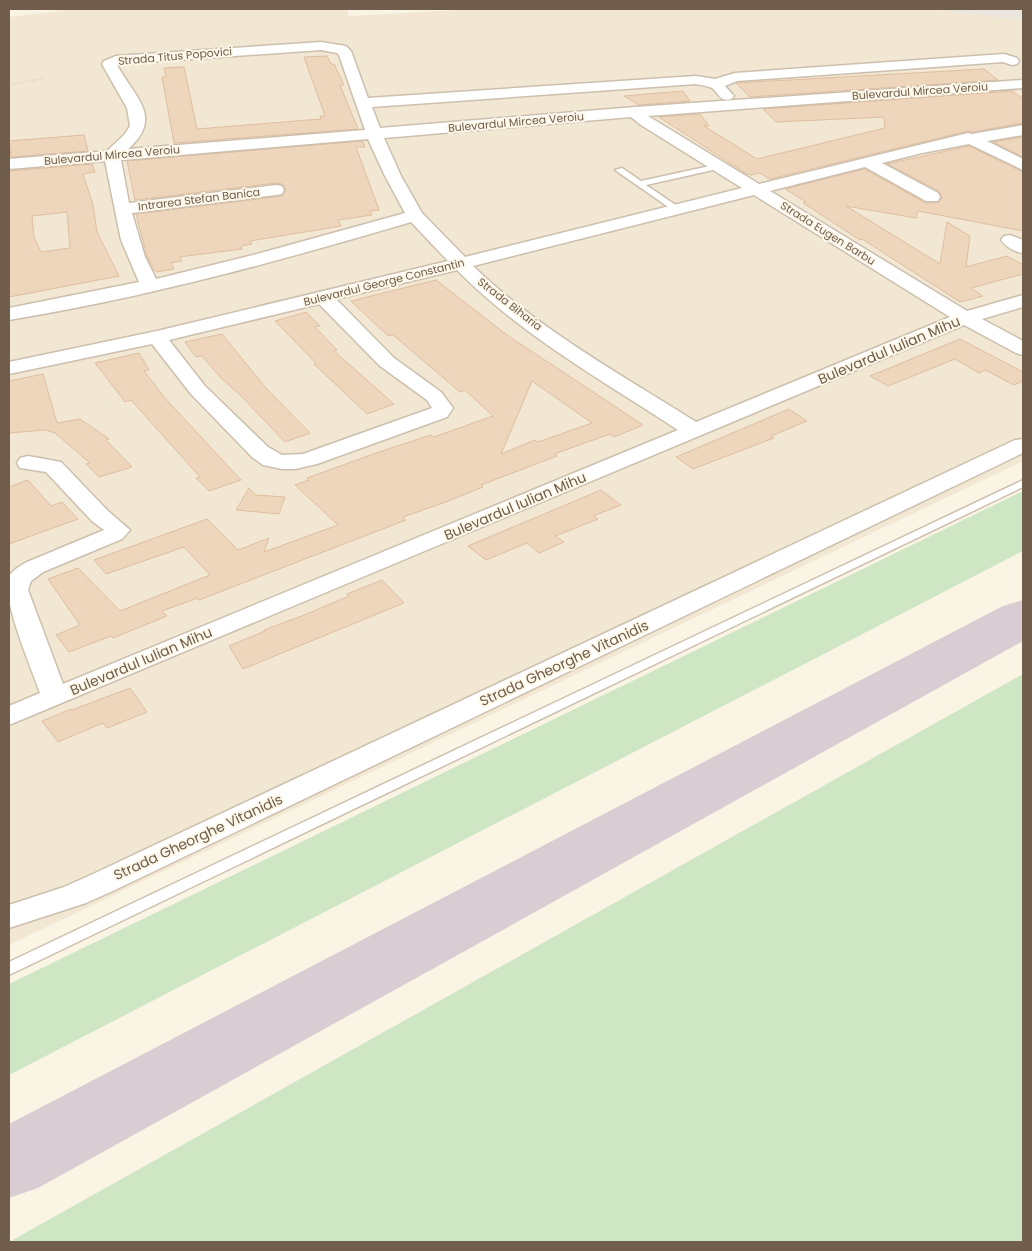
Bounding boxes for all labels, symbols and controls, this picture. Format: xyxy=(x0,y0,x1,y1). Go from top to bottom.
street label: Strada Titus Popovici xyxy=(117,43,233,69)
street label: Bulevardul Mircea Veroiu xyxy=(851,78,989,104)
street label: Bulevardul Mircea Veroiu xyxy=(447,108,585,136)
street label: Bulevardul Mircea Veroiu xyxy=(43,141,181,169)
street label: Intrarea Stefan Banica xyxy=(137,184,261,214)
street label: Strada Eugen Barbu xyxy=(777,197,879,269)
street label: Bulevardul George Constantin xyxy=(302,254,466,310)
street label: Strada Biharia xyxy=(474,274,546,334)
street label: Bulevardul Iulian Mihu xyxy=(815,311,963,389)
street label: Bulevardul Iulian Mihu xyxy=(441,467,589,545)
street label: Strada Gheorghe Vitanidis xyxy=(476,615,652,711)
street label: Bulevardul Iulian Mihu xyxy=(67,622,215,700)
street label: Strada Gheorghe Vitanidis xyxy=(110,789,286,885)

